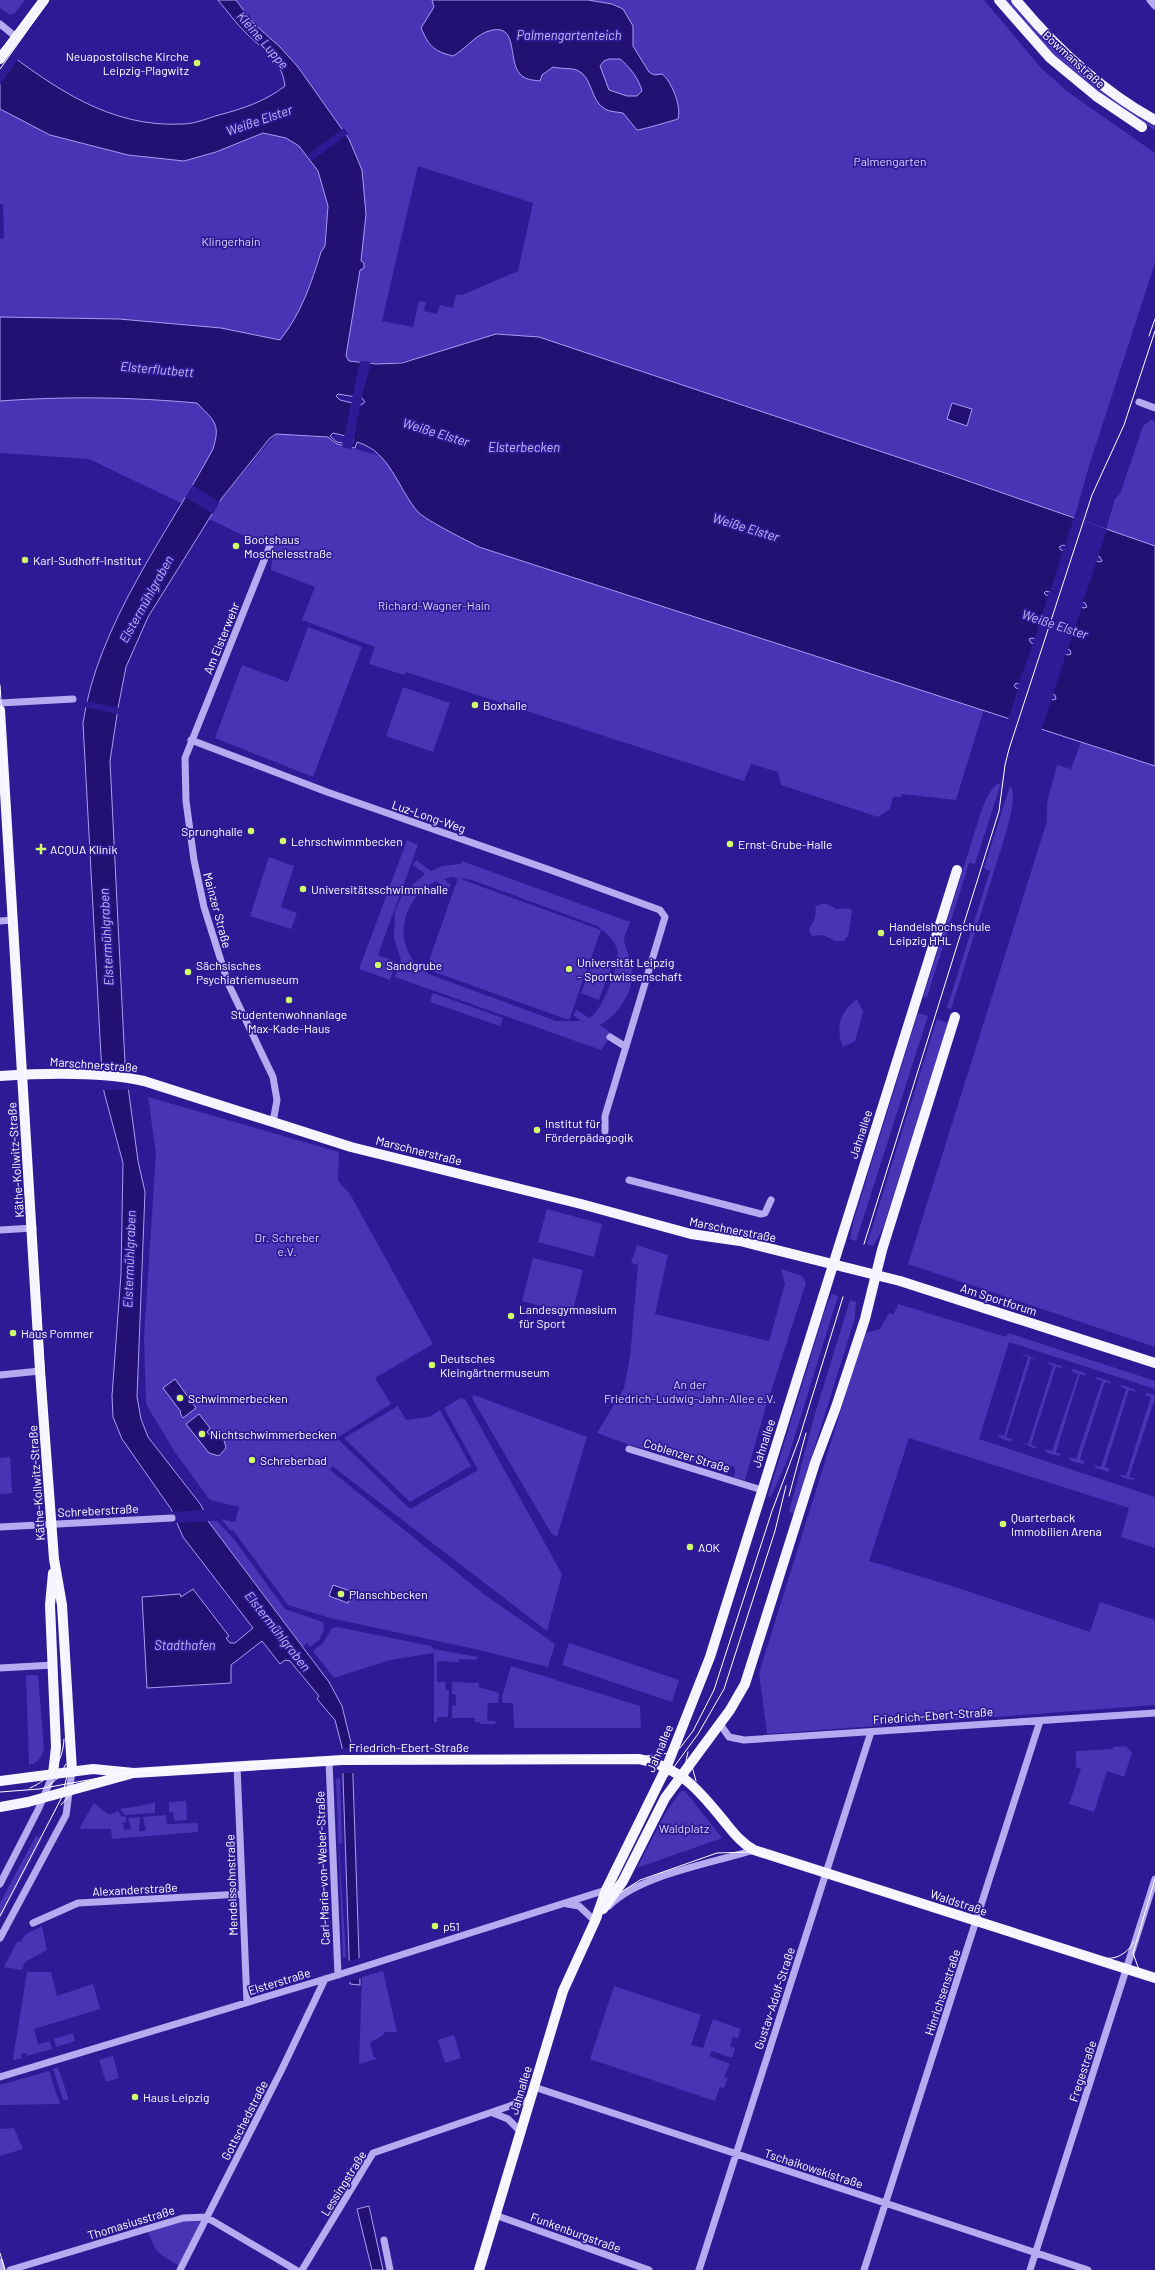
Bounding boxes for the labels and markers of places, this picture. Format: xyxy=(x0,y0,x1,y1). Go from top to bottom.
place label: Neuapostolische Kirche Leipzig-Plagwitz xyxy=(66,49,189,77)
marker: Neuapostolische Kirche Leipzig-Plagwitz xyxy=(192,58,202,68)
place label: Bootshaus Moschelesstraße xyxy=(244,532,332,560)
marker: Bootshaus Moschelesstraße xyxy=(231,541,241,551)
place label: Karl-Sudhoff-Institut xyxy=(33,553,142,567)
marker: Karl-Sudhoff-Institut xyxy=(20,555,30,565)
place label: Boxhalle xyxy=(483,698,527,712)
marker: Boxhalle xyxy=(470,700,480,710)
place label: Sprunghalle xyxy=(181,824,243,838)
marker: Sprunghalle xyxy=(246,826,256,836)
place label: Lehrschwimmbecken xyxy=(291,834,403,848)
marker: Lehrschwimmbecken xyxy=(278,836,288,846)
place label: Ernst-Grube-Halle xyxy=(738,837,832,851)
marker: Ernst-Grube-Halle xyxy=(725,839,735,849)
place label: ACQUA Klinik xyxy=(50,842,117,856)
marker: ACQUA Klinik xyxy=(35,843,47,855)
place label: Universitätsschwimmhalle xyxy=(311,882,448,896)
marker: Universitätsschwimmhalle xyxy=(298,884,308,894)
place label: Handelshochschule Leipzig HHL xyxy=(889,919,991,947)
marker: Handelshochschule Leipzig HHL xyxy=(876,928,886,938)
place label: Universität Leipzig - Sportwissenschaft xyxy=(577,955,682,983)
place label: Sächsisches Psychiatriemuseum xyxy=(196,958,299,986)
place label: Sandgrube xyxy=(386,958,442,972)
marker: Sandgrube xyxy=(373,960,383,970)
marker: Universität Leipzig - Sportwissenschaft xyxy=(564,964,574,974)
marker: Sächsisches Psychiatriemuseum xyxy=(183,967,193,977)
marker: Studentenwohnanlage Max-Kade-Haus xyxy=(284,995,294,1005)
place label: Studentenwohnanlage Max-Kade-Haus xyxy=(231,1007,347,1035)
place label: Institut für Förderpädagogik xyxy=(545,1116,633,1144)
marker: Institut für Förderpädagogik xyxy=(532,1125,542,1135)
place label: Landesgymnasium für Sport xyxy=(519,1302,617,1330)
marker: Landesgymnasium für Sport xyxy=(506,1311,516,1321)
place label: Haus Pommer xyxy=(21,1326,94,1340)
marker: Haus Pommer xyxy=(8,1328,18,1338)
place label: Deutsches Kleingärtnermuseum xyxy=(440,1351,550,1379)
marker: Deutsches Kleingärtnermuseum xyxy=(427,1360,437,1370)
place label: Schwimmerbecken xyxy=(188,1391,288,1405)
marker: Schwimmerbecken xyxy=(175,1393,185,1403)
place label: Nichtschwimmerbecken xyxy=(210,1427,337,1441)
marker: Nichtschwimmerbecken xyxy=(197,1429,207,1439)
place label: Schreberbad xyxy=(260,1453,327,1467)
marker: Schreberbad xyxy=(247,1455,257,1465)
place label: Quarterback Immobilien Arena xyxy=(1011,1510,1102,1538)
marker: Quarterback Immobilien Arena xyxy=(998,1519,1008,1529)
place label: AOK xyxy=(698,1540,721,1554)
marker: AOK xyxy=(685,1542,695,1552)
place label: Planschbecken xyxy=(349,1587,428,1601)
marker: Planschbecken xyxy=(336,1589,346,1599)
place label: p51 xyxy=(443,1919,460,1933)
marker: p51 xyxy=(430,1921,440,1931)
place label: Haus Leipzig xyxy=(143,2090,209,2104)
marker: Haus Leipzig xyxy=(130,2092,140,2102)

